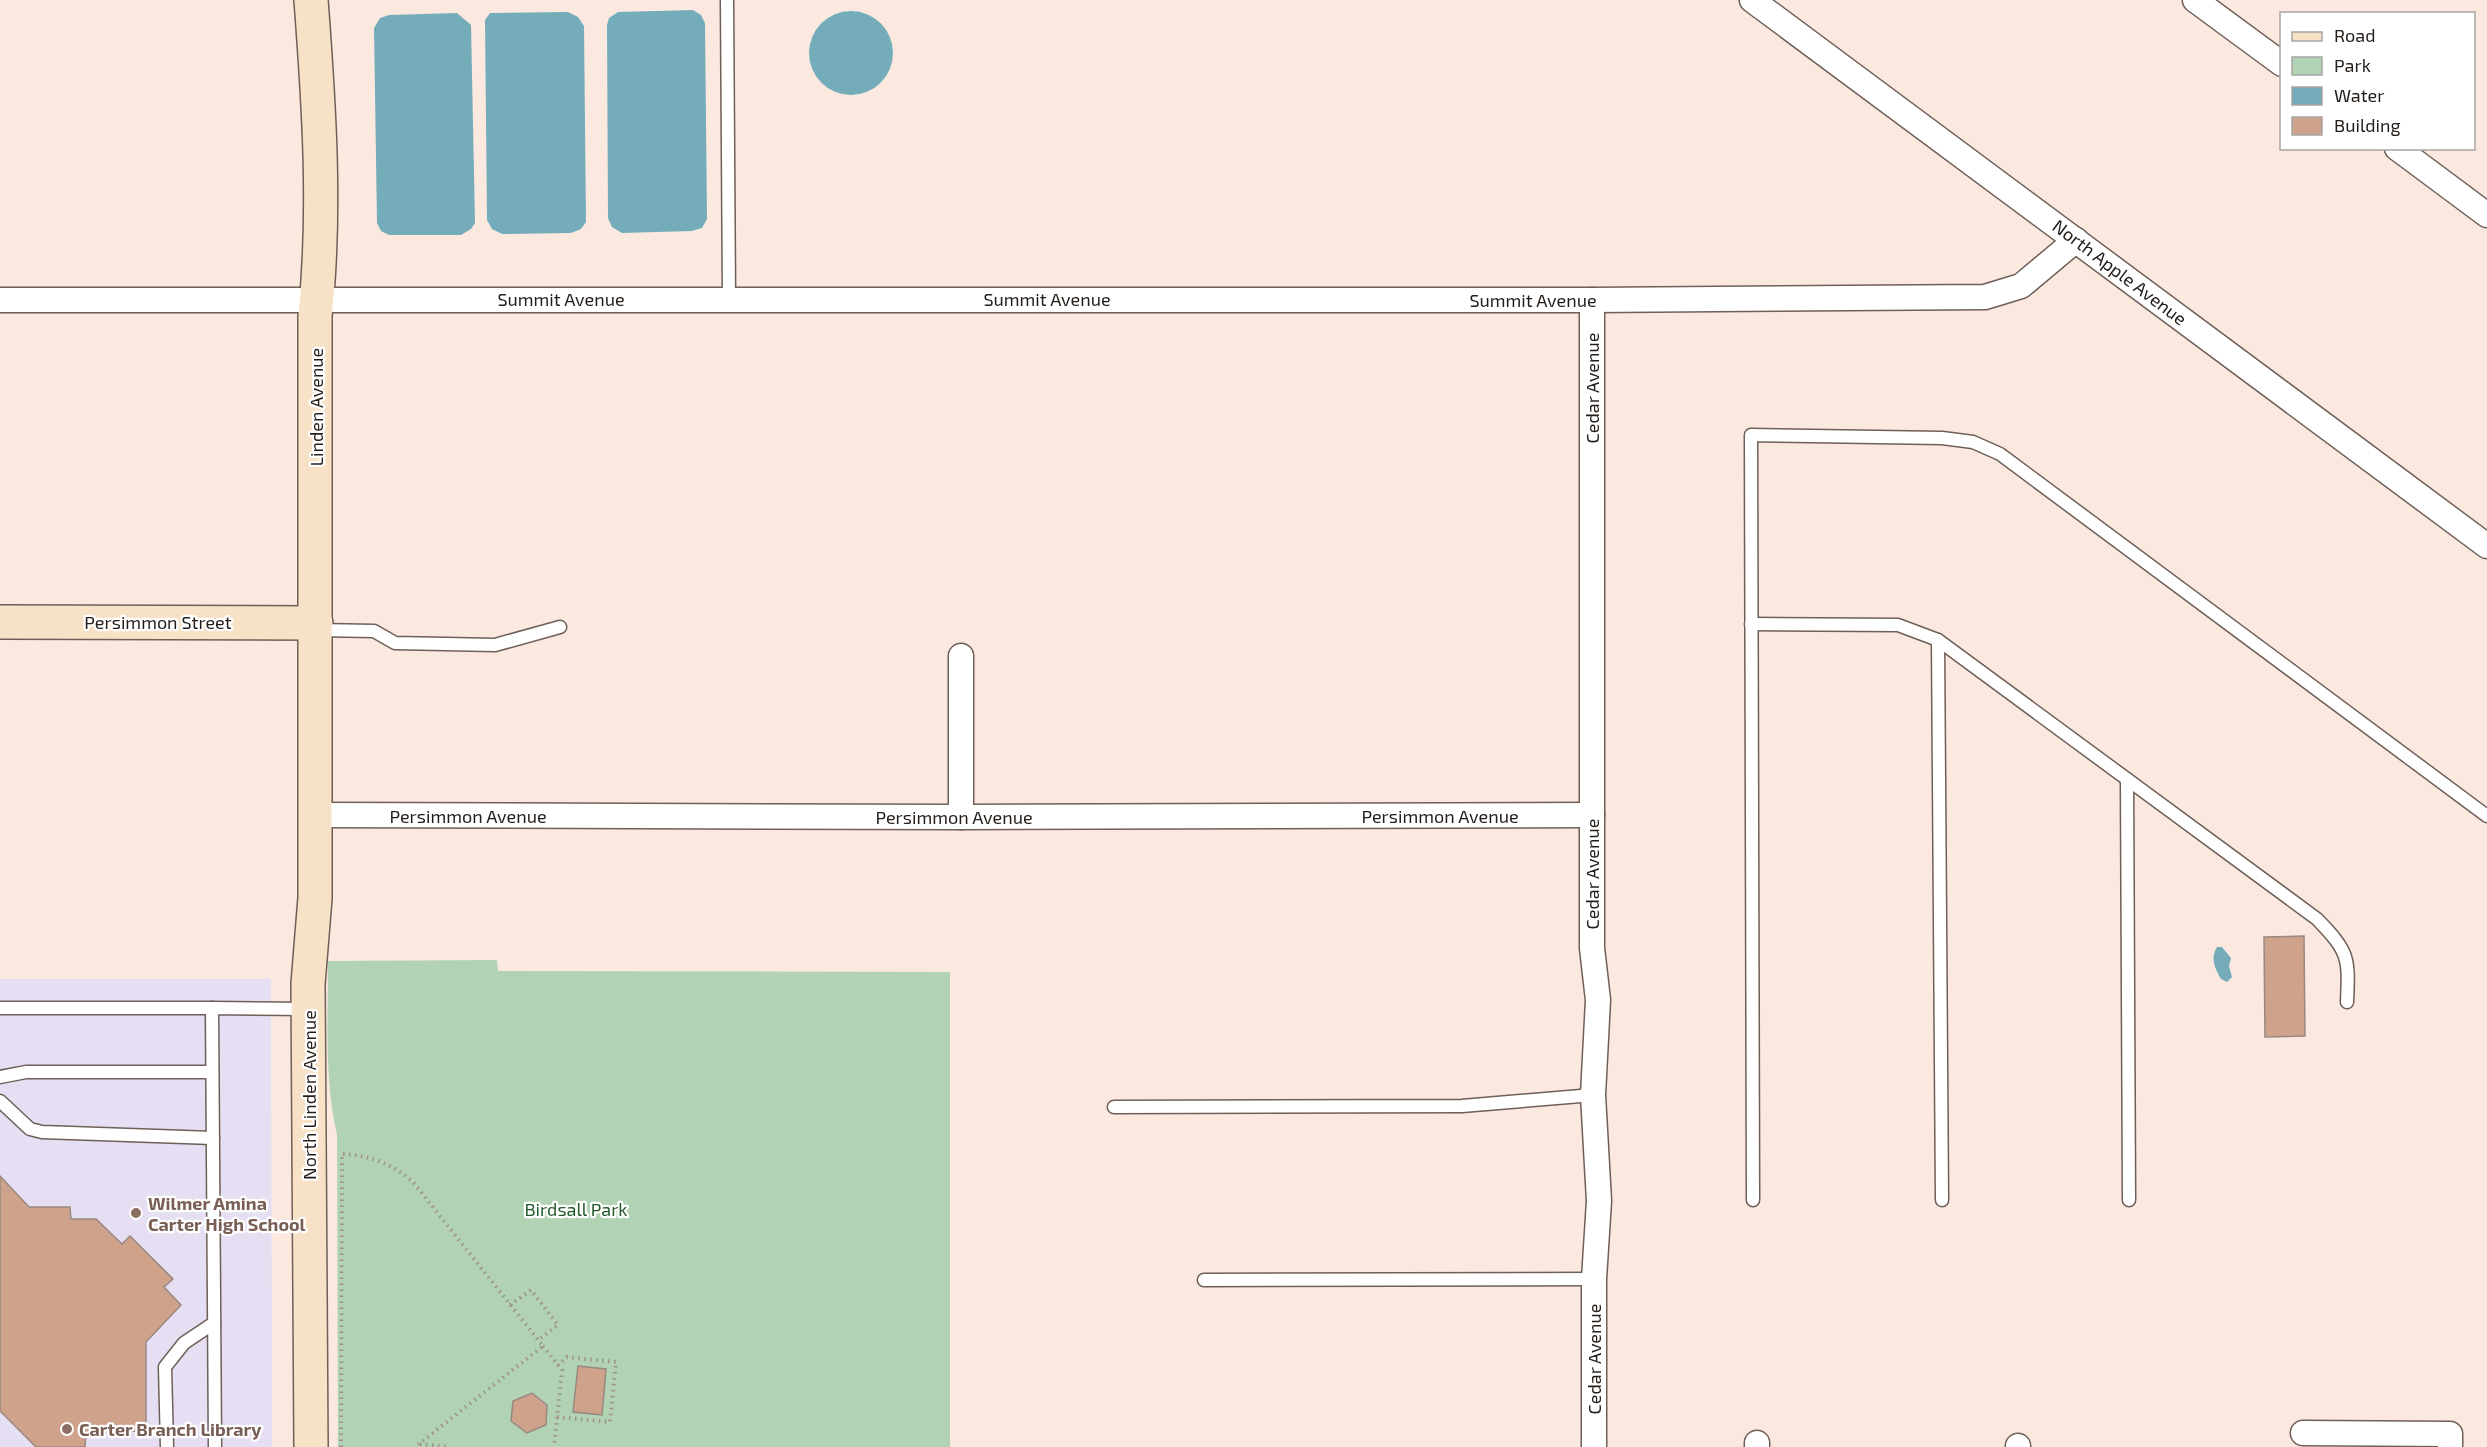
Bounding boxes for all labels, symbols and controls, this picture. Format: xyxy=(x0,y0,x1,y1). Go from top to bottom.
legend xyxy=(2280,12,2475,150)
text: Road xyxy=(2334,24,2375,46)
text: Park xyxy=(2334,54,2371,76)
text: Water xyxy=(2334,84,2384,106)
text: Building xyxy=(2334,114,2401,136)
street label: North Apple Avenue xyxy=(2049,214,2191,330)
street label: Summit Avenue xyxy=(497,288,625,310)
street label: Summit Avenue xyxy=(983,288,1111,310)
street label: Summit Avenue xyxy=(1469,289,1597,311)
street label: Cedar Avenue xyxy=(1581,333,1603,443)
street label: Linden Avenue xyxy=(305,348,327,466)
street label: Persimmon Street xyxy=(84,611,232,633)
street label: Persimmon Avenue xyxy=(389,805,547,827)
street label: Persimmon Avenue xyxy=(1361,805,1519,827)
street label: Persimmon Avenue xyxy=(875,806,1033,828)
street label: Cedar Avenue xyxy=(1581,819,1603,929)
street label: North Linden Avenue xyxy=(298,1010,320,1180)
place label: Wilmer Amina Carter High School xyxy=(148,1192,306,1235)
park label: Birdsall Park xyxy=(524,1198,628,1220)
marker: Wilmer Amina Carter High School xyxy=(129,1206,143,1220)
street label: Cedar Avenue xyxy=(1583,1304,1605,1414)
place label: Carter Branch Library xyxy=(79,1418,262,1440)
marker: Carter Branch Library xyxy=(60,1422,74,1436)

